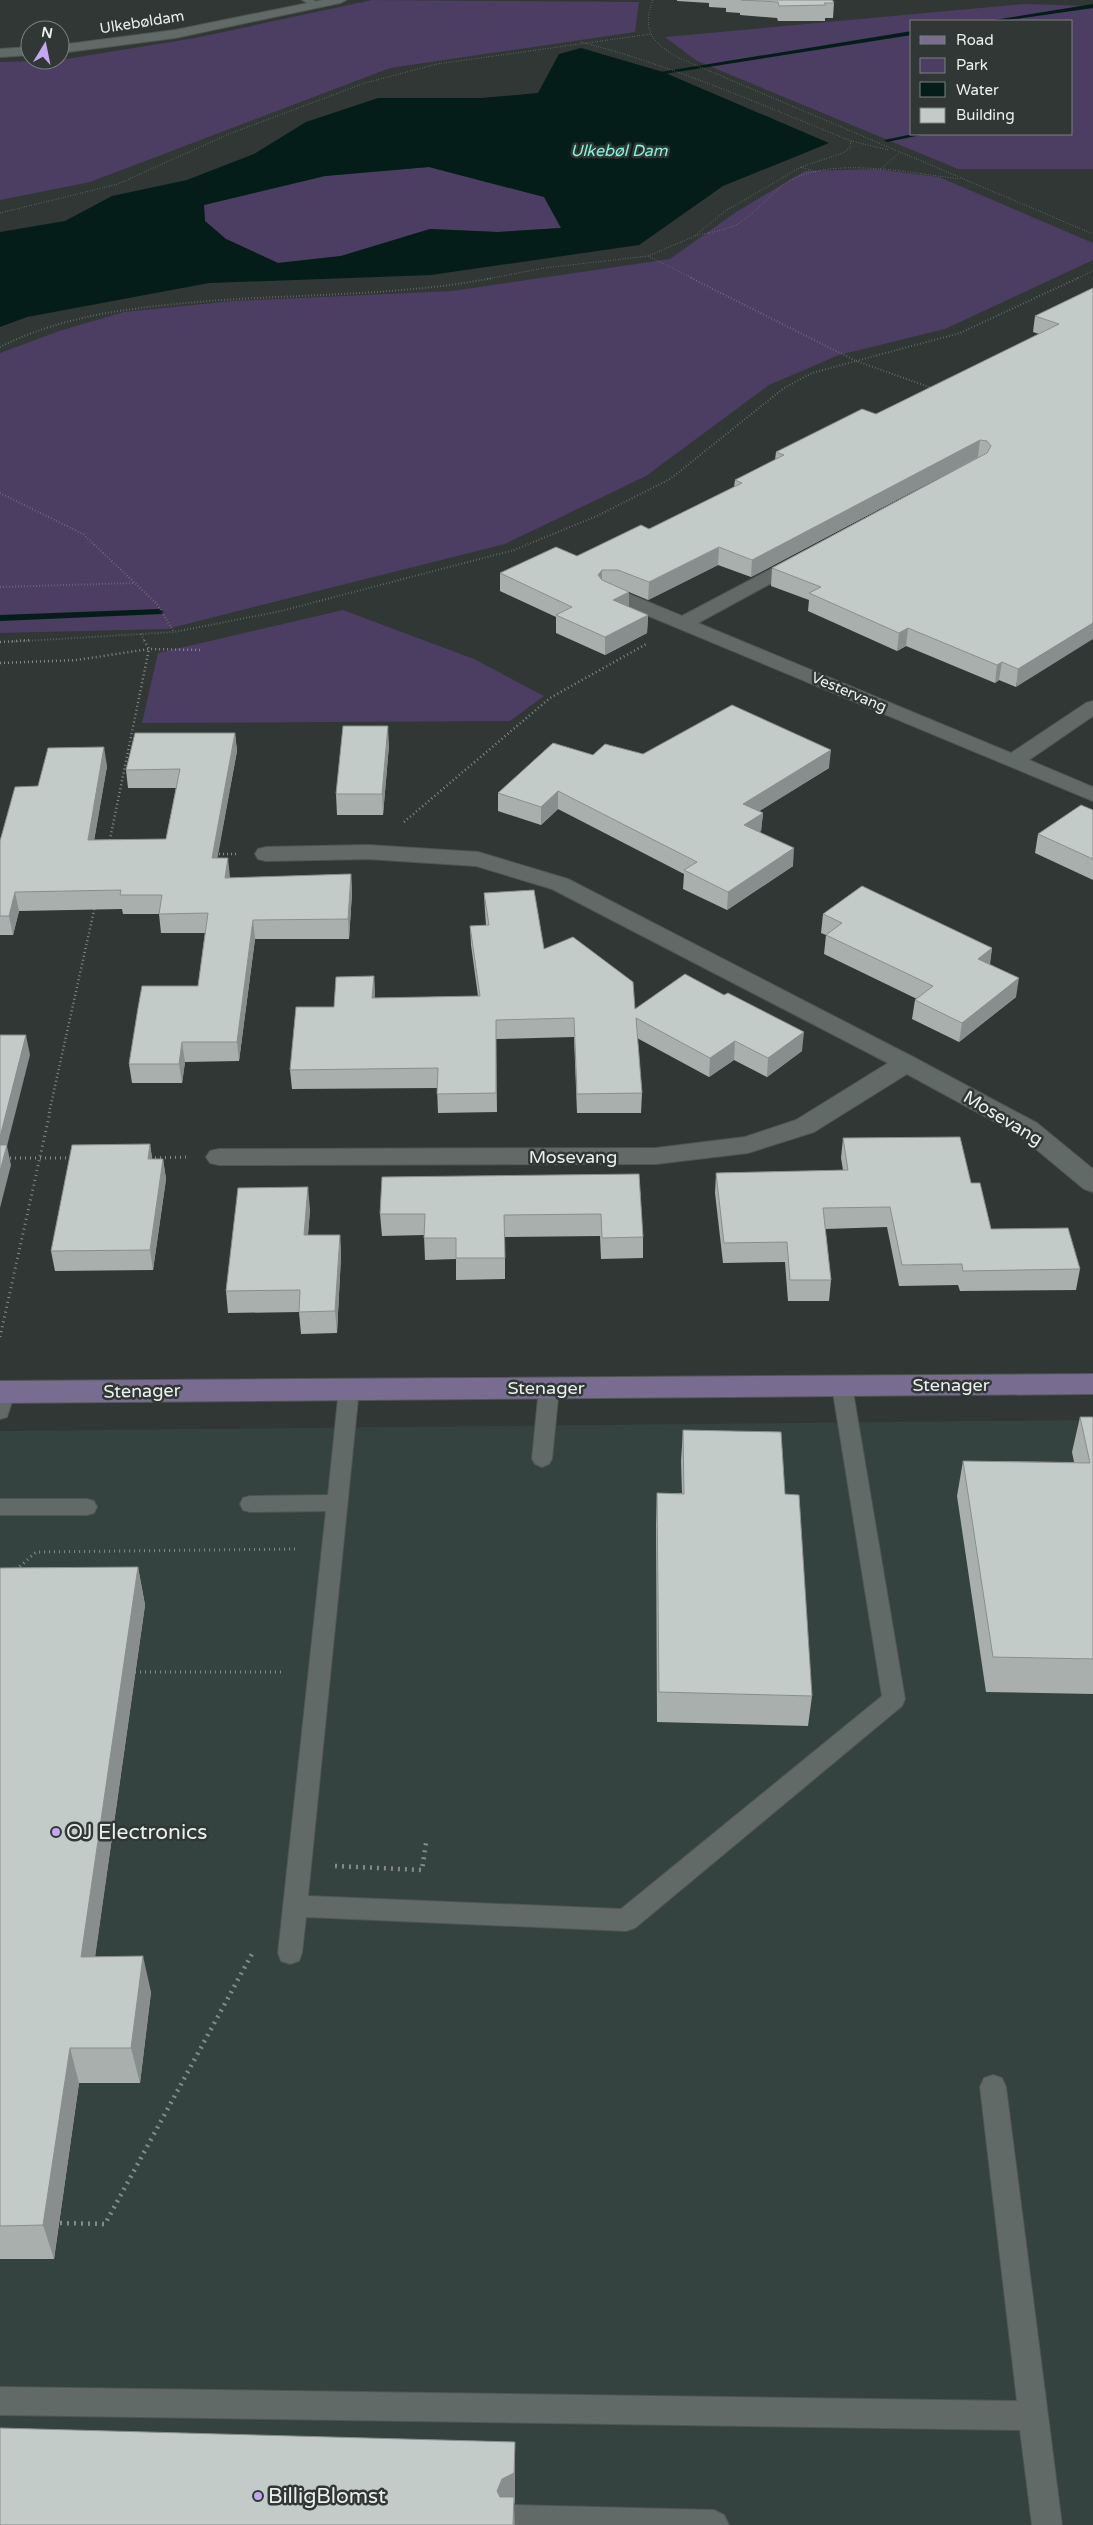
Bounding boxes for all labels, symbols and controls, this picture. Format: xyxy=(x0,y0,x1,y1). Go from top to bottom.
street label: Ulkebøldam xyxy=(98,6,186,38)
north arrow xyxy=(20,20,70,70)
legend xyxy=(910,20,1073,135)
text: N xyxy=(40,23,54,42)
text: Road xyxy=(956,31,994,49)
text: Park xyxy=(956,56,988,74)
text: Water xyxy=(956,81,999,99)
text: Building xyxy=(956,106,1015,124)
water label: Ulkebøl Dam xyxy=(570,141,668,161)
street label: Vestervang xyxy=(809,668,889,716)
street label: Mosevang xyxy=(959,1086,1047,1150)
street label: Mosevang xyxy=(529,1146,617,1168)
street label: Stenager xyxy=(912,1374,990,1396)
street label: Stenager xyxy=(507,1377,585,1399)
street label: Stenager xyxy=(103,1379,181,1403)
place label: OJ Electronics xyxy=(66,1820,207,1845)
marker: OJ Electronics xyxy=(50,1826,62,1838)
place label: BilligBlomst xyxy=(268,2484,386,2509)
marker: BilligBlomst xyxy=(252,2490,264,2502)

